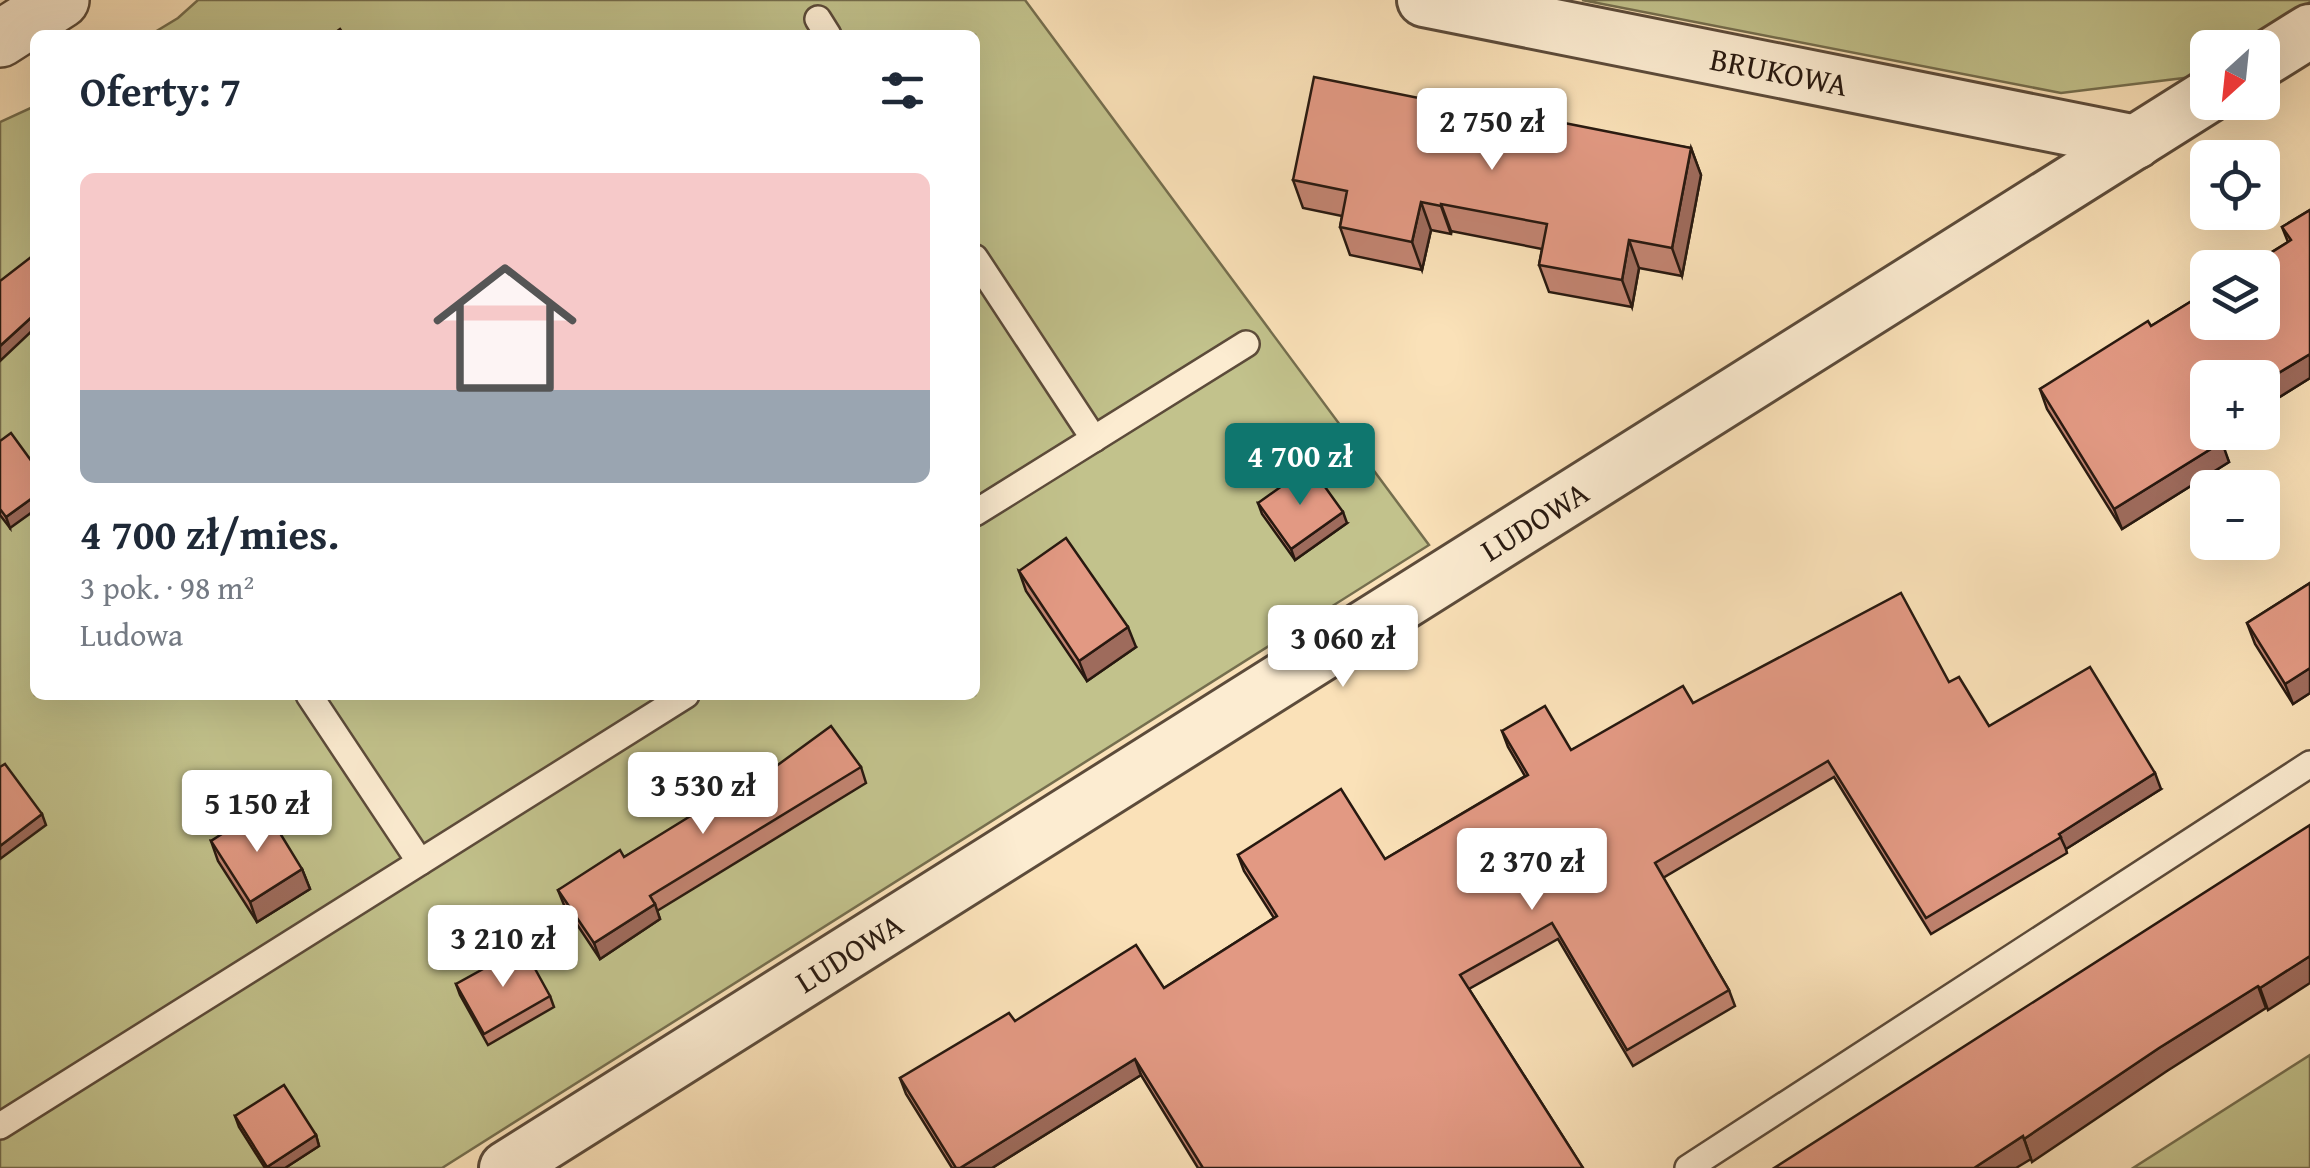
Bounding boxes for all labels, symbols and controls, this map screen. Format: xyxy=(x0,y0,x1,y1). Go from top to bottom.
north arrow xyxy=(2190,30,2280,120)
map controls xyxy=(2190,30,2280,560)
street label: BRUKOWA xyxy=(1706,34,1852,108)
text: Oferty: 7 xyxy=(80,60,241,121)
icon: filters xyxy=(875,63,930,118)
pin: 2 750 zł xyxy=(1389,88,1595,173)
text: 2 750 zł xyxy=(1439,97,1545,144)
button: locate xyxy=(2190,140,2280,230)
icon: home xyxy=(415,238,595,418)
button: layers xyxy=(2190,250,2280,340)
button: + xyxy=(2190,360,2280,450)
pin: 4 700 zł xyxy=(1197,423,1403,508)
text: 4 700 zł xyxy=(1247,432,1353,479)
street label: LUDOWA xyxy=(1471,468,1598,572)
button: − xyxy=(2190,470,2280,560)
text: 4 700 zł/mies. xyxy=(80,503,339,564)
text: 3 pok. · 98 m² xyxy=(80,564,254,611)
pin: 3 060 zł xyxy=(1240,605,1446,690)
text: Ludowa xyxy=(80,611,183,658)
text: 3 060 zł xyxy=(1290,614,1396,661)
pin: 3 530 zł xyxy=(600,752,806,837)
text: 3 530 zł xyxy=(650,761,756,808)
pin: 5 150 zł xyxy=(154,770,360,855)
text: 5 150 zł xyxy=(204,779,310,826)
pin: 2 370 zł xyxy=(1429,828,1635,913)
text: 2 370 zł xyxy=(1479,837,1585,884)
street label: LUDOWA xyxy=(786,900,912,1004)
pin: 3 210 zł xyxy=(400,905,606,990)
text: 3 210 zł xyxy=(450,914,556,961)

